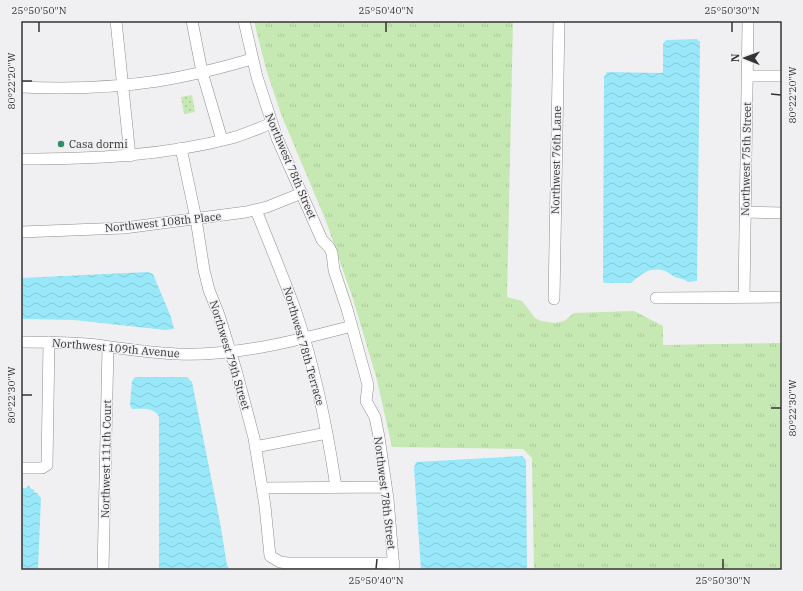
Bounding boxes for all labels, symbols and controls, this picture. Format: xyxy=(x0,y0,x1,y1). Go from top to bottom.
text: 25°50'50"N xyxy=(12,4,67,17)
text: 25°50'40"N xyxy=(359,4,414,17)
text: 25°50'30"N xyxy=(705,4,760,17)
north arrow xyxy=(725,38,765,78)
text: 80°22'20"W xyxy=(5,52,18,110)
text: N xyxy=(728,53,742,62)
text: 80°22'20"W xyxy=(786,66,799,124)
street label: Northwest 75th Street xyxy=(738,102,754,216)
street label: Northwest 76th Lane xyxy=(548,106,564,214)
street label: Northwest 78th Street xyxy=(262,111,320,221)
place label: Casa dormi xyxy=(69,137,128,151)
marker: Casa dormi xyxy=(56,139,66,149)
street label: Northwest 108th Place xyxy=(104,209,222,235)
street label: Northwest 78th Terrace xyxy=(280,285,328,407)
street label: Northwest 79th Street xyxy=(207,299,253,412)
street label: Northwest 109th Avenue xyxy=(52,335,181,361)
text: 80°22'30"W xyxy=(5,366,18,424)
text: 80°22'30"W xyxy=(786,379,799,437)
street label: Northwest 111th Court xyxy=(98,400,114,518)
street label: Northwest 78th Street xyxy=(371,436,399,550)
text: 25°50'40"N xyxy=(349,574,404,587)
text: 25°50'30"N xyxy=(696,574,751,587)

